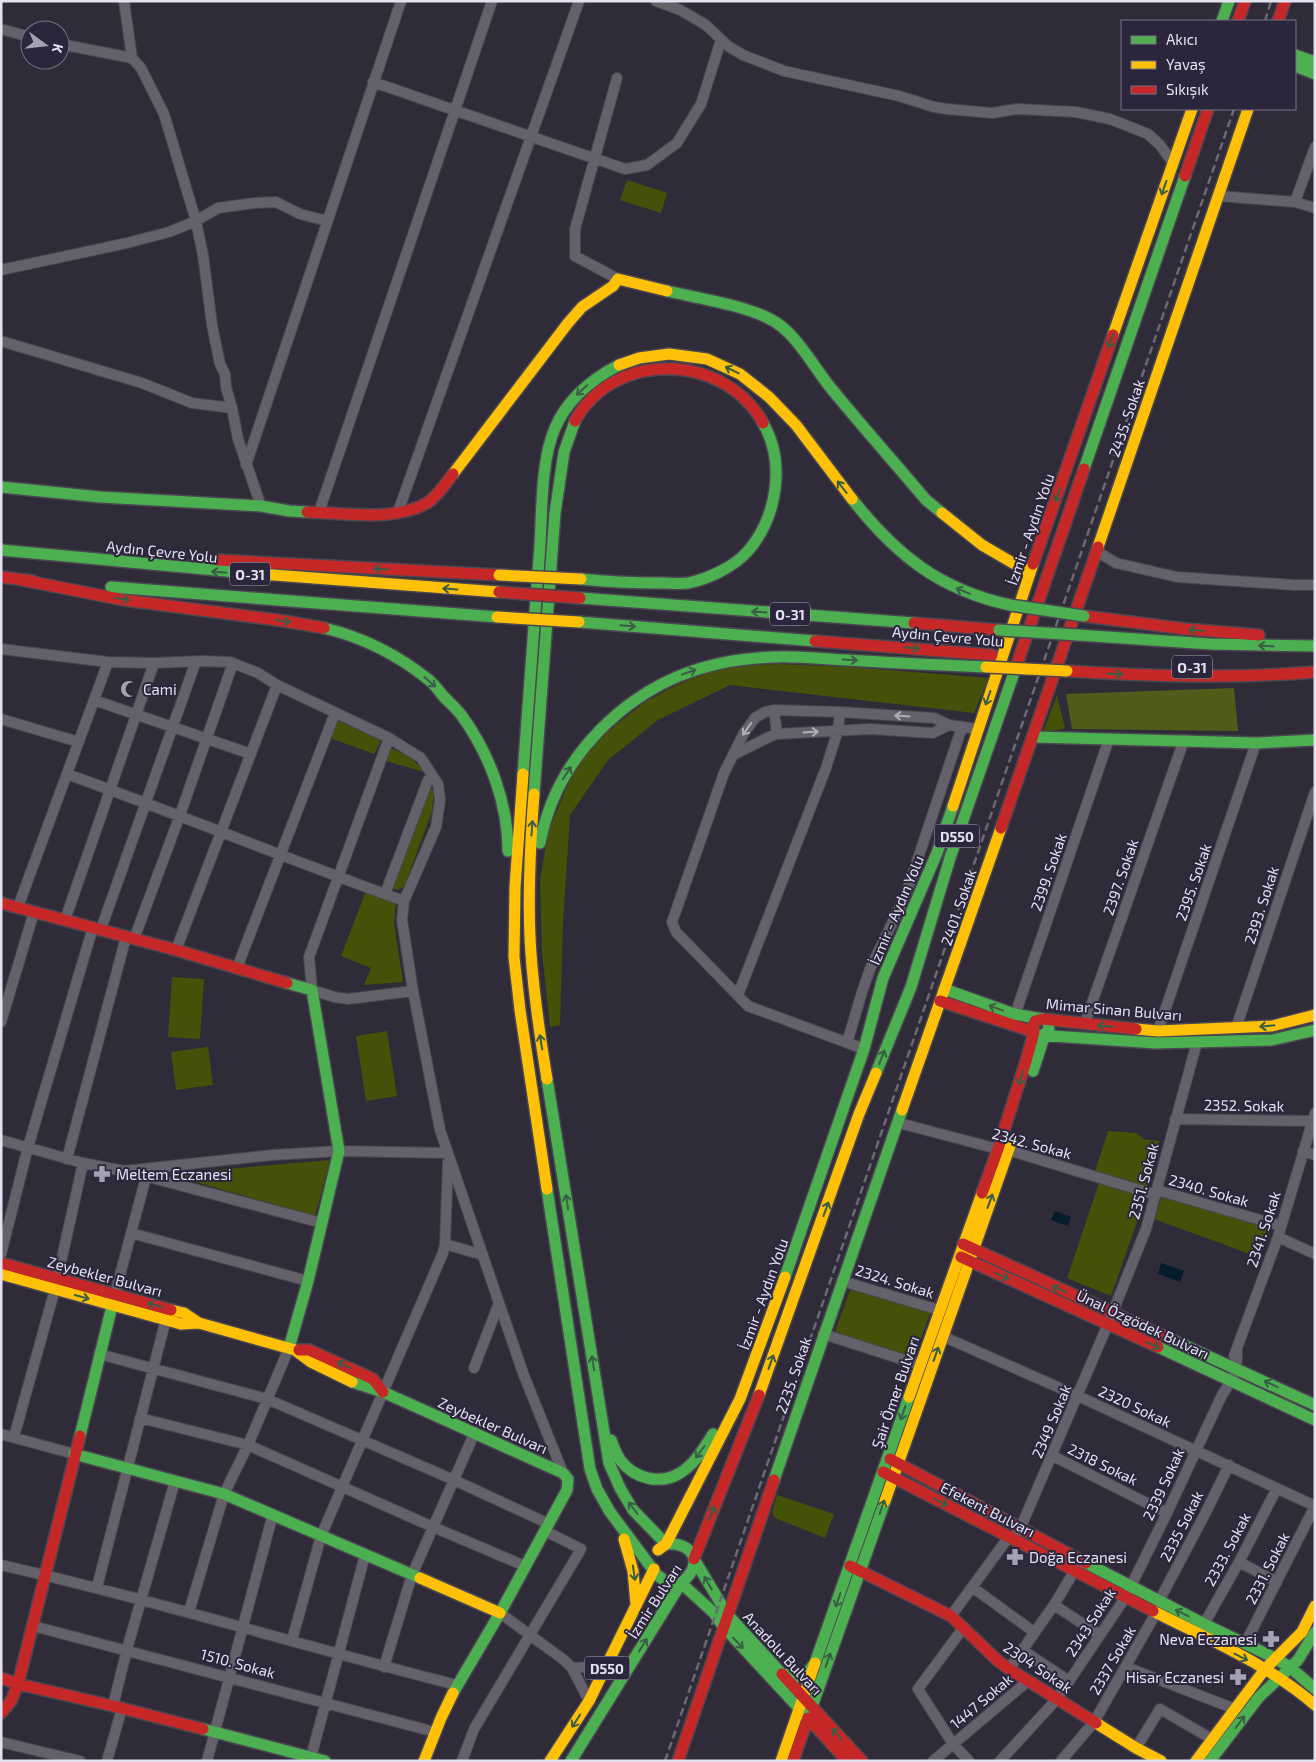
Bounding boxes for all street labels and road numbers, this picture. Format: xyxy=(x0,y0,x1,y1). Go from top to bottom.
street label: 2435. Sokak xyxy=(1104,376,1148,459)
street label: İzmir - Aydın Yolu xyxy=(1002,471,1058,587)
street label: Aydın Çevre Yolu xyxy=(105,536,218,567)
road number: O-31 xyxy=(230,562,270,586)
road number: O-31 xyxy=(770,602,810,626)
street label: Aydın Çevre Yolu xyxy=(891,622,1004,651)
road number: O-31 xyxy=(1172,656,1212,679)
road number: D550 xyxy=(934,824,980,848)
street label: 2399. Sokak xyxy=(1026,830,1070,913)
street label: 2397. Sokak xyxy=(1099,836,1142,918)
street label: 2395. Sokak xyxy=(1171,841,1215,923)
street label: İzmir - Aydın Yolu xyxy=(865,853,927,967)
street label: 2393. Sokak xyxy=(1240,863,1282,946)
street label: 2401. Sokak xyxy=(936,866,980,948)
street label: Mimar Sinan Bulvarı xyxy=(1045,994,1183,1024)
street label: 2352. Sokak xyxy=(1204,1095,1285,1115)
street label: 2342. Sokak xyxy=(990,1124,1074,1162)
street label: 2351. Sokak xyxy=(1124,1141,1162,1221)
street label: 2340. Sokak xyxy=(1167,1170,1251,1210)
street label: 2341. Sokak xyxy=(1242,1188,1284,1269)
street label: İzmir - Aydın Yolu xyxy=(735,1236,791,1352)
street label: Zeybekler Bulvarı xyxy=(46,1252,164,1300)
street label: 2324. Sokak xyxy=(853,1260,937,1302)
street label: Ünal Özgödek Bulvarı xyxy=(1074,1285,1212,1363)
street label: 2235. Sokak xyxy=(771,1334,815,1416)
street label: Şair Ömer Bulvarı xyxy=(867,1334,924,1451)
street label: 2349 Sokak xyxy=(1027,1381,1075,1461)
street label: 2320 Sokak xyxy=(1096,1381,1174,1431)
street label: Zeybekler Bulvarı xyxy=(435,1393,551,1457)
street label: 2318 Sokak xyxy=(1065,1439,1141,1489)
street label: 2339 Sokak xyxy=(1138,1445,1188,1523)
street label: Efekent Bulvarı xyxy=(938,1478,1038,1540)
street label: 2335 Sokak xyxy=(1156,1487,1207,1564)
street label: 2333. Sokak xyxy=(1200,1509,1254,1589)
street label: 2331. Sokak xyxy=(1241,1529,1293,1607)
street label: İzmir Bulvarı xyxy=(623,1560,685,1642)
street label: 2343 Sokak xyxy=(1061,1584,1119,1660)
street label: Anadolu Bulvarı xyxy=(740,1608,826,1698)
street label: 2337 Sokak xyxy=(1085,1622,1139,1698)
street label: 2304 Sokak xyxy=(1000,1637,1076,1697)
street label: 1510. Sokak xyxy=(199,1644,278,1682)
road number: D550 xyxy=(584,1656,630,1680)
street label: 1447 Sokak xyxy=(946,1669,1016,1732)

